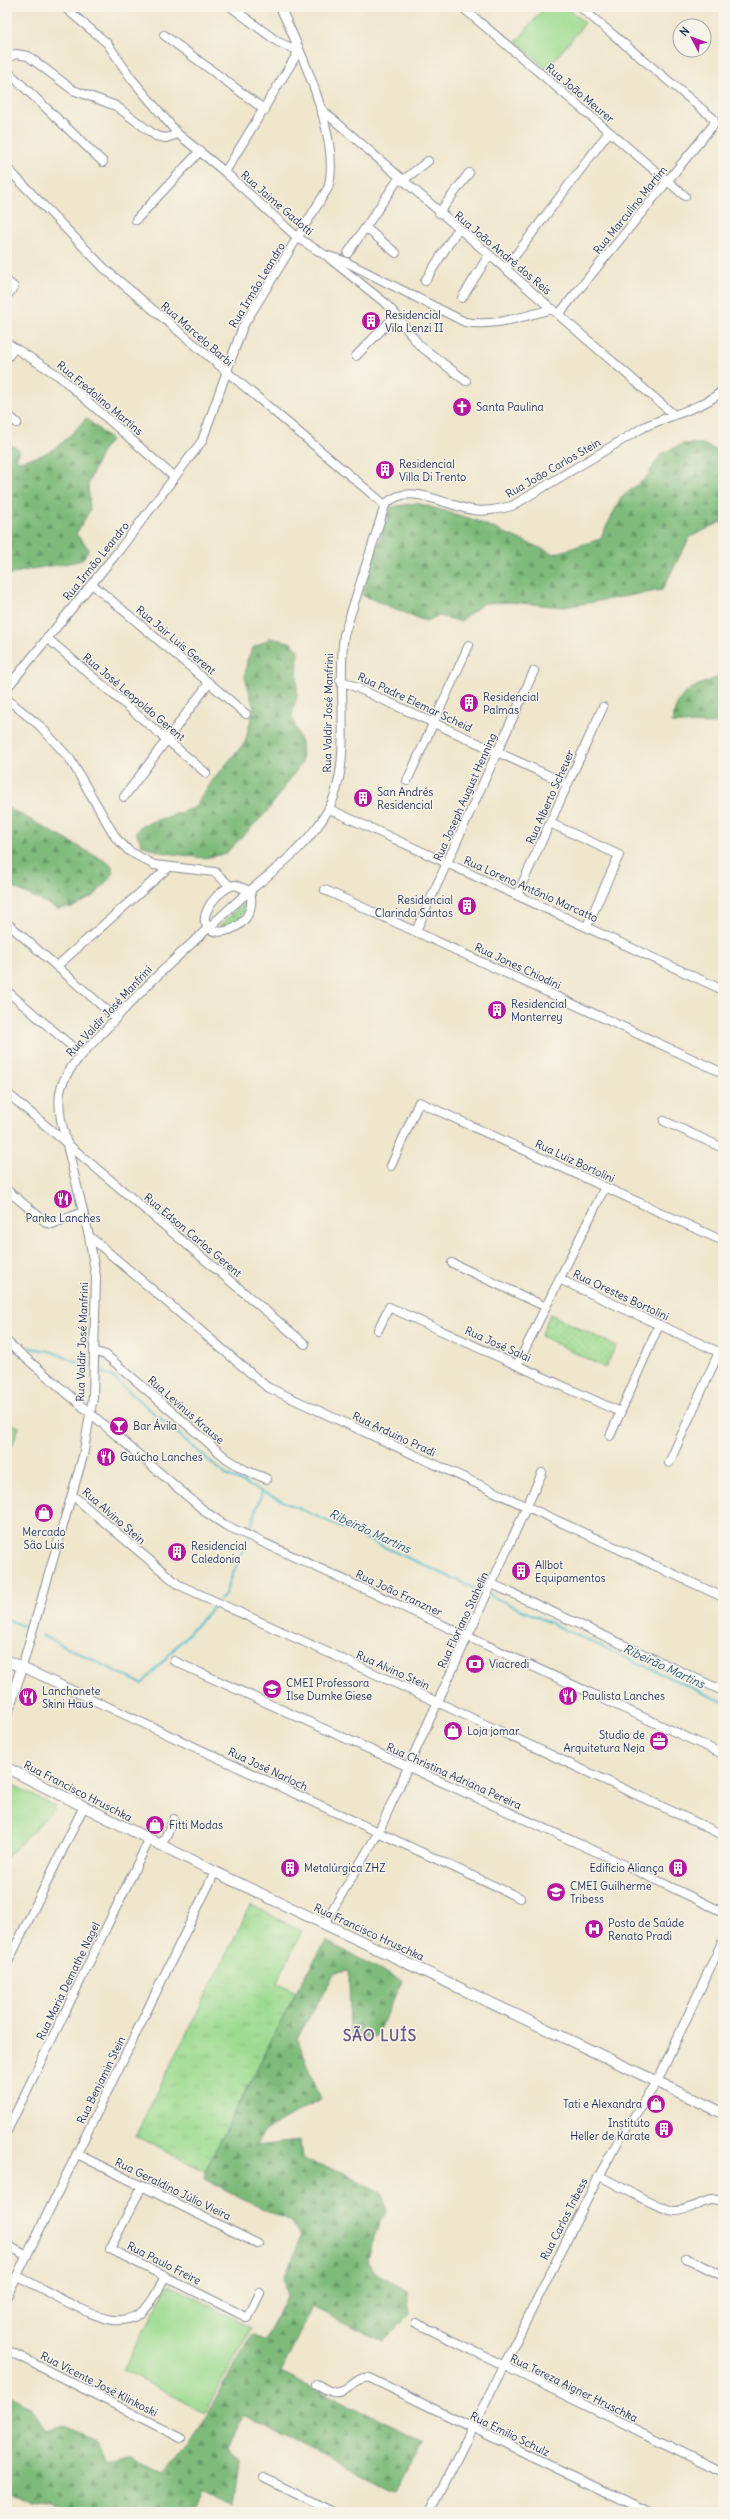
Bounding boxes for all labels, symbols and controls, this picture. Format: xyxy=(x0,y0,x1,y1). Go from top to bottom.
north arrow xyxy=(672,18,712,58)
text: N xyxy=(677,24,692,39)
street label: Rua João Meurer xyxy=(543,60,617,126)
street label: Rua Marculino Martim xyxy=(590,163,670,257)
street label: Rua Jaime Gadotti xyxy=(238,168,316,238)
street label: Rua João André dos Reis xyxy=(452,208,554,298)
street label: Rua Irmão Leandro xyxy=(226,240,288,330)
street label: Rua Marcelo Barbi xyxy=(158,299,236,369)
place label: Residencial Vila Lenzi II xyxy=(385,308,444,335)
building icon: Residencial Vila Lenzi II xyxy=(360,310,382,332)
street label: Rua Fredolino Martins xyxy=(54,358,146,438)
church icon: Santa Paulina xyxy=(451,396,473,418)
place label: Santa Paulina xyxy=(476,400,544,414)
street label: Rua João Carlos Stein xyxy=(503,435,603,501)
place label: Residencial Villa Di Trento xyxy=(399,457,466,484)
building icon: Residencial Villa Di Trento xyxy=(374,459,396,481)
street label: Rua Irmão Leandro xyxy=(60,519,132,603)
street label: Rua Jair Luis Gerent xyxy=(133,603,219,678)
street label: Rua José Leopoldo Gerent xyxy=(80,650,188,744)
street label: Rua Valdir José Manfrini xyxy=(320,653,336,773)
street label: Rua Padre Elemar Scheid xyxy=(355,669,475,735)
place label: Residencial Palmas xyxy=(483,690,539,717)
building icon: Residencial Palmas xyxy=(458,692,480,714)
street label: Rua Joseph August Henning xyxy=(430,731,500,863)
street label: Rua Alberto Scheuer xyxy=(523,747,577,846)
place label: San Andrés Residencial xyxy=(377,785,433,812)
building icon: San Andrés Residencial xyxy=(352,787,374,809)
street label: Rua Loreno Antônio Marcatto xyxy=(462,853,600,925)
place label: Residencial Clarinda Santos xyxy=(375,893,453,920)
building icon: Residencial Clarinda Santos xyxy=(456,895,478,917)
street label: Rua Jones Chiodini xyxy=(473,940,563,992)
street label: Rua Valdir José Manfrini xyxy=(63,963,155,1059)
place label: Residencial Monterrey xyxy=(511,997,567,1024)
building icon: Residencial Monterrey xyxy=(486,999,508,1021)
street label: Rua Luiz Bortolini xyxy=(533,1136,617,1186)
restaurant icon: Panka Lanches xyxy=(52,1188,74,1210)
street label: Rua Edson Carlos Gerent xyxy=(141,1190,245,1280)
place label: Panka Lanches xyxy=(26,1211,100,1225)
street label: Rua Orestes Bortolini xyxy=(571,1267,671,1323)
street label: Rua Valdir José Manfrini xyxy=(73,1282,91,1402)
street label: Rua José Salai xyxy=(463,1323,533,1365)
street label: Rua Levinus Krause xyxy=(145,1373,227,1447)
street label: Rua Arduino Pradi xyxy=(350,1409,438,1459)
bar icon: Bar Ávila xyxy=(108,1415,130,1437)
place label: Bar Ávila xyxy=(133,1418,177,1433)
restaurant icon: Gaúcho Lanches xyxy=(95,1446,117,1468)
place label: Gaúcho Lanches xyxy=(120,1450,203,1464)
street label: Rua Alvino Stein xyxy=(80,1485,148,1547)
shop icon: Mercado São Luis xyxy=(33,1502,55,1524)
water label: Ribeirão Martins xyxy=(327,1506,414,1557)
place label: Mercado São Luis xyxy=(22,1525,66,1552)
place label: Residencial Caledonia xyxy=(191,1539,247,1566)
building icon: Residencial Caledonia xyxy=(166,1541,188,1563)
place label: Allbot Equipamentos xyxy=(535,1558,606,1585)
building icon: Allbot Equipamentos xyxy=(510,1560,532,1582)
street label: Rua João Franzner xyxy=(354,1567,445,1619)
street label: Rua Floriano Stahelin xyxy=(434,1569,492,1671)
water label: Ribeirão Martins xyxy=(621,1641,708,1692)
street label: Rua Alvino Stein xyxy=(354,1648,432,1692)
bank icon: Viacredi xyxy=(464,1653,486,1675)
place label: Viacredi xyxy=(489,1657,529,1671)
place label: CMEI Professora Ilse Dumke Giese xyxy=(286,1676,372,1703)
school or university icon: CMEI Professora Ilse Dumke Giese xyxy=(261,1678,283,1700)
place label: Lanchonete Skini Haus xyxy=(42,1684,101,1711)
restaurant icon: Paulista Lanches xyxy=(557,1685,579,1707)
restaurant icon: Lanchonete Skini Haus xyxy=(17,1686,39,1708)
place label: Paulista Lanches xyxy=(582,1689,665,1703)
shop icon: Loja jomar xyxy=(442,1720,464,1742)
place label: Loja jomar xyxy=(467,1724,520,1738)
place label: Studio de Arquitetura Neja xyxy=(564,1728,645,1755)
office icon: Studio de Arquitetura Neja xyxy=(648,1730,670,1752)
street label: Rua Christina Adriana Pereira xyxy=(384,1740,524,1812)
street label: Rua José Narloch xyxy=(226,1744,310,1794)
street label: Rua Francisco Hruschka xyxy=(21,1758,135,1824)
shop icon: Fitti Modas xyxy=(144,1814,166,1836)
place label: Fitti Modas xyxy=(169,1818,223,1832)
building icon: Metalúrgica ZHZ xyxy=(279,1857,301,1879)
building icon: Edifício Aliança xyxy=(667,1857,689,1879)
place label: Metalúrgica ZHZ xyxy=(304,1861,385,1875)
place label: Edifício Aliança xyxy=(589,1861,664,1875)
place label: CMEI Guilherme Tribess xyxy=(570,1879,652,1906)
school or university icon: CMEI Guilherme Tribess xyxy=(545,1881,567,1903)
street label: Rua Francisco Hruschka xyxy=(312,1900,426,1964)
place label: Posto de Saúde Renato Pradi xyxy=(608,1916,684,1943)
hospital icon: Posto de Saúde Renato Pradi xyxy=(583,1918,605,1940)
street label: Rua Maria Demathe Nagel xyxy=(33,1920,103,2042)
district label: SÃO LUÍS xyxy=(343,2025,417,2045)
street label: Rua Benjamin Stein xyxy=(74,2034,128,2126)
shop icon: Tati e Alexandra xyxy=(645,2093,667,2115)
place label: Tati e Alexandra xyxy=(563,2097,642,2111)
place label: Instituto Heller de Karate xyxy=(570,2116,650,2143)
building icon: Instituto Heller de Karate xyxy=(653,2118,675,2140)
street label: Rua Geraldino Júlio Vieira xyxy=(113,2155,233,2223)
street label: Rua Carlos Tribess xyxy=(537,2176,591,2262)
street label: Rua Paulo Freire xyxy=(125,2238,203,2288)
street label: Rua Vicente José Klinkoski xyxy=(38,2348,160,2420)
street label: Rua Tereza Aigner Hruschka xyxy=(508,2351,640,2425)
street label: Rua Emilio Schulz xyxy=(468,2409,552,2459)

